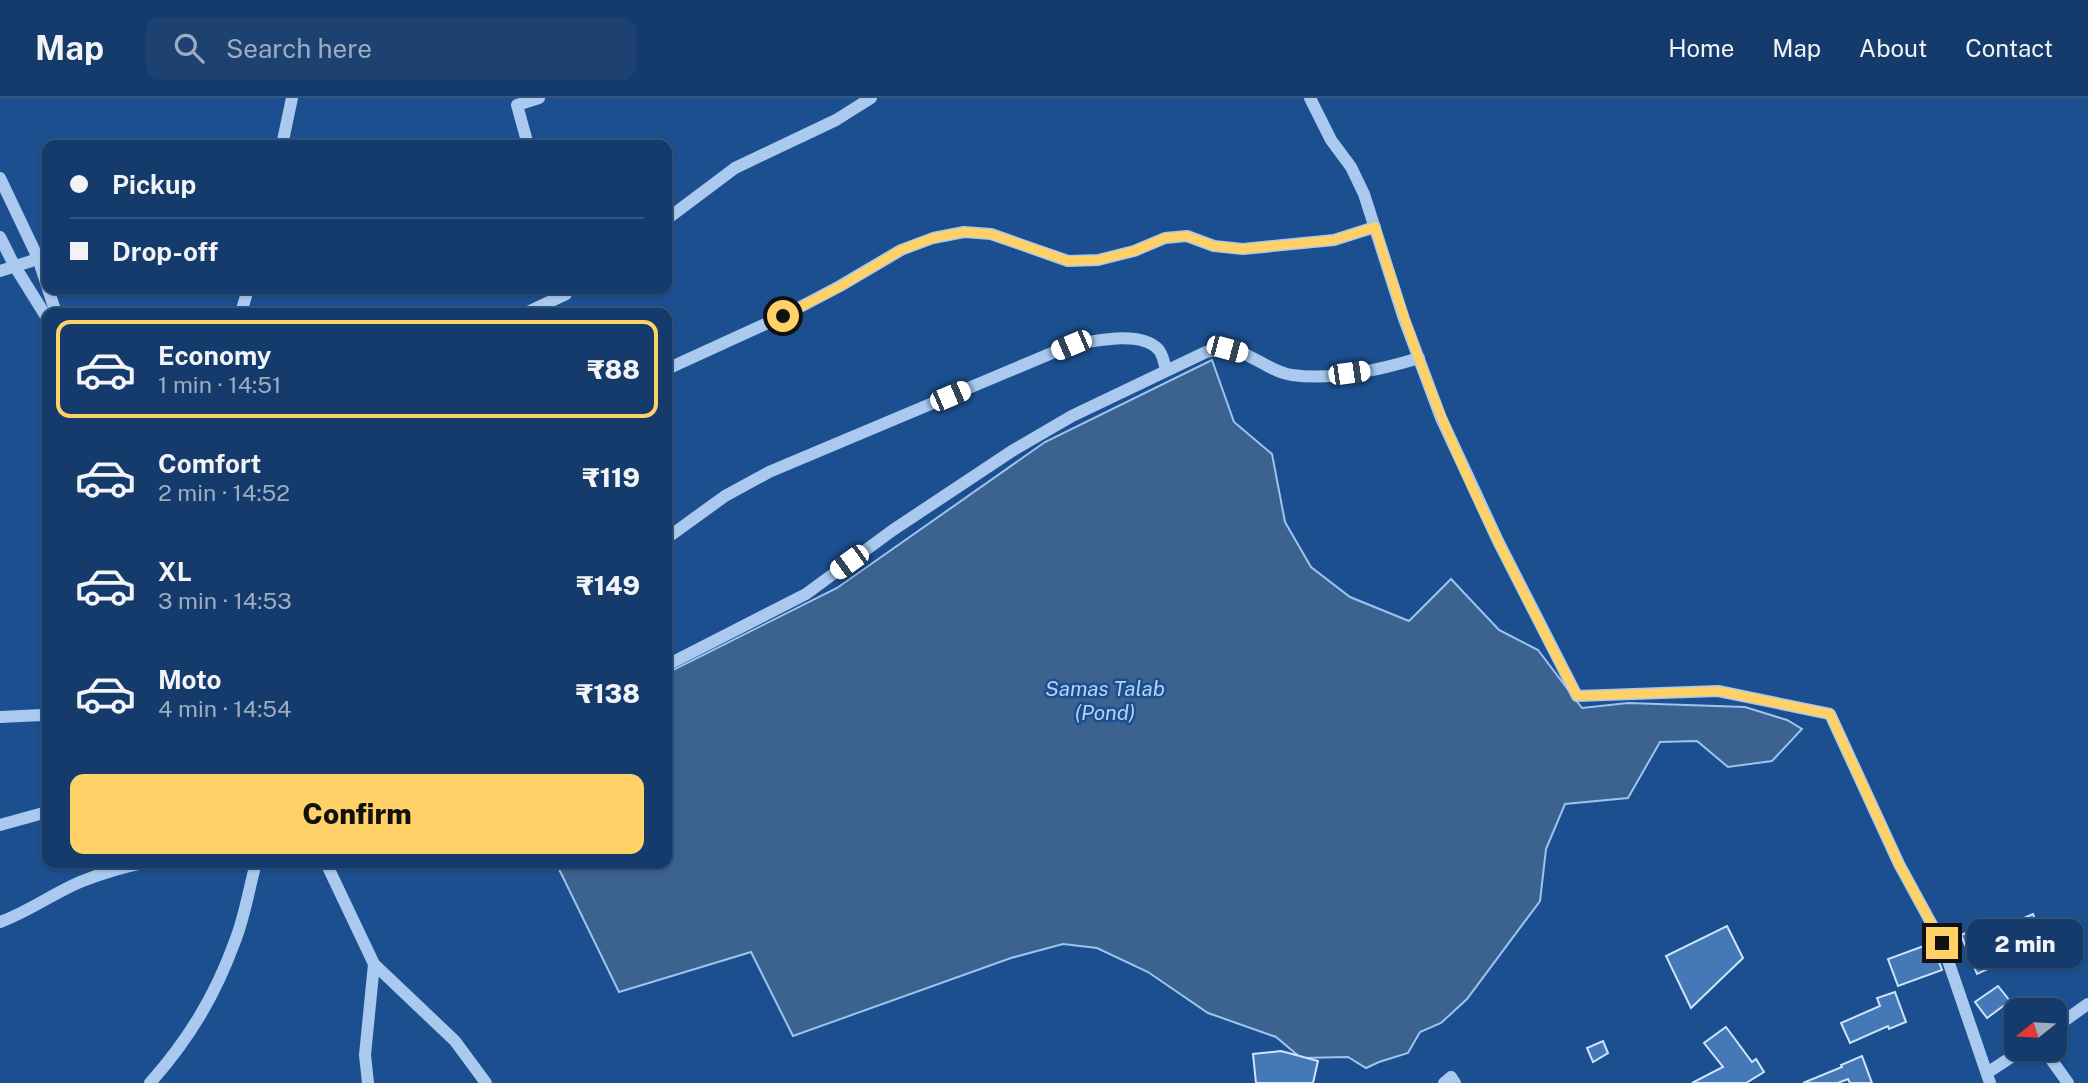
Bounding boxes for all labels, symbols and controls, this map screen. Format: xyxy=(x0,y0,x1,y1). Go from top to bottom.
search box xyxy=(146,17,636,80)
text: Map xyxy=(35,29,104,67)
icon: search xyxy=(170,29,208,67)
text: Search here xyxy=(226,33,372,64)
text: Home xyxy=(1668,34,1734,62)
text: Map xyxy=(1772,34,1821,62)
text: About xyxy=(1859,34,1927,62)
text: Contact xyxy=(1965,34,2053,62)
text: Pickup xyxy=(112,169,196,200)
text: Drop-off xyxy=(112,236,218,267)
route start xyxy=(767,300,799,332)
car xyxy=(1048,327,1095,363)
car xyxy=(1204,333,1251,365)
icon: car xyxy=(74,338,137,401)
text: Economy xyxy=(158,340,271,371)
text: ₹88 xyxy=(587,354,640,385)
car xyxy=(1327,360,1372,386)
text: 1 min · 14:51 xyxy=(158,371,281,398)
car xyxy=(927,378,974,414)
icon: car xyxy=(74,446,137,509)
text: Comfort xyxy=(158,448,261,479)
text: ₹119 xyxy=(582,462,640,493)
text: 2 min · 14:52 xyxy=(158,479,290,506)
car xyxy=(826,541,873,583)
icon: car xyxy=(74,554,137,617)
text: XL xyxy=(158,556,192,587)
text: ₹149 xyxy=(576,570,640,601)
text: 3 min · 14:53 xyxy=(158,587,292,614)
icon: car xyxy=(74,662,137,725)
text: Moto xyxy=(158,664,221,695)
water label: Samas Talab (Pond) xyxy=(1045,676,1165,725)
text: ₹138 xyxy=(576,678,640,709)
text: 4 min · 14:54 xyxy=(158,695,292,722)
button: Confirm xyxy=(70,774,644,854)
callout: 2 min xyxy=(1966,918,2082,968)
route end xyxy=(1926,927,1958,959)
text: 2 min xyxy=(1994,930,2056,957)
north arrow xyxy=(2004,998,2067,1060)
map controls xyxy=(2004,998,2067,1061)

